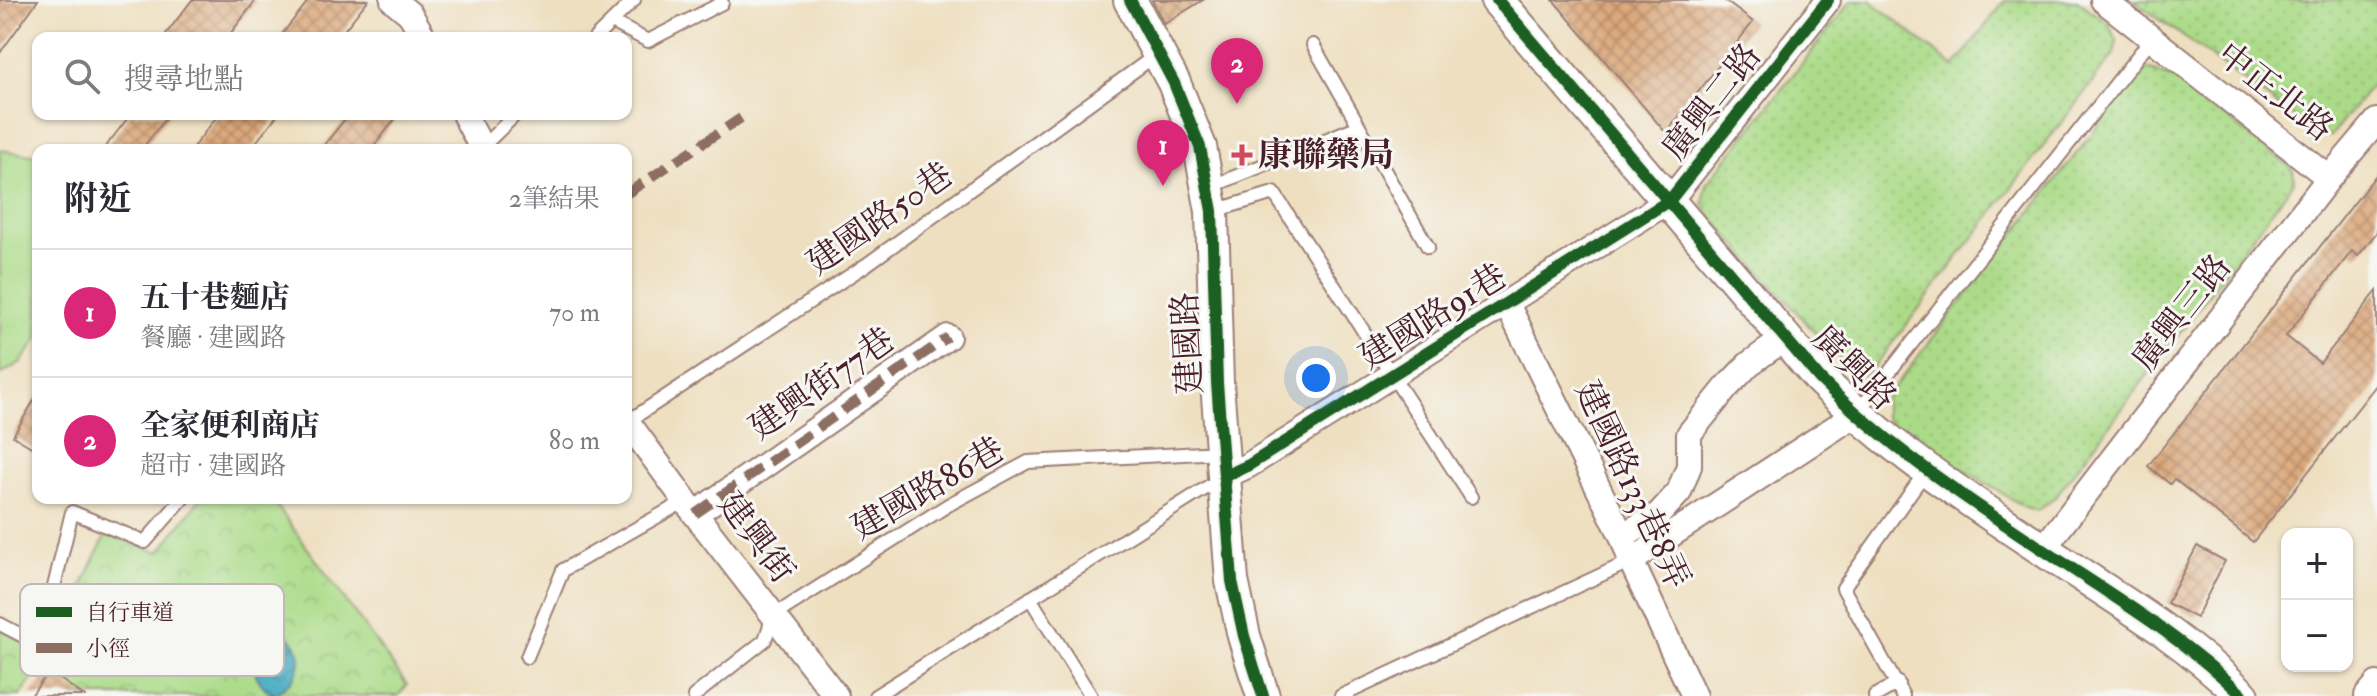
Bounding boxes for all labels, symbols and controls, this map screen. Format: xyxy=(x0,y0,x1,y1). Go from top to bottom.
search box xyxy=(32,32,632,120)
street label: 中正北路 xyxy=(2208,33,2342,151)
street label: 廣興二路 xyxy=(1653,35,1771,169)
pin: 2 xyxy=(1211,38,1263,104)
icon: search xyxy=(60,54,104,98)
text: 搜尋地點 xyxy=(124,61,244,98)
pin: 1 xyxy=(1137,120,1189,186)
place label: 康聯藥局 xyxy=(1258,134,1394,177)
marker: 康聯藥局 xyxy=(1233,146,1251,164)
street label: 建國路50巷 xyxy=(799,153,961,285)
text: 附近 xyxy=(64,178,132,221)
text: 2筆結果 xyxy=(509,183,600,215)
street label: 廣興三路 xyxy=(2123,246,2241,380)
street label: 建國路91巷 xyxy=(1351,255,1515,379)
text: 五十巷麵店 xyxy=(140,279,290,316)
street label: 建國路 xyxy=(1164,291,1212,395)
text: 1 xyxy=(85,297,95,329)
text: 70 m xyxy=(549,297,600,329)
street label: 廣興路 xyxy=(1803,317,1905,419)
street label: 建興街77巷 xyxy=(741,318,903,450)
text: 餐廳 · 建國路 xyxy=(140,322,286,354)
your location xyxy=(1296,358,1336,398)
street label: 建國路133巷8弄 xyxy=(1565,374,1699,596)
text: 全家便利商店 xyxy=(140,407,320,444)
text: 2 xyxy=(83,425,97,457)
text: 80 m xyxy=(549,425,600,457)
street label: 建國路86巷 xyxy=(844,428,1012,550)
text: 超市 · 建國路 xyxy=(140,450,286,482)
street label: 建興街 xyxy=(708,484,804,592)
map controls xyxy=(2281,528,2353,672)
button: + xyxy=(2281,528,2353,600)
legend xyxy=(20,584,284,676)
text: 自行車道 xyxy=(86,599,174,627)
button: − xyxy=(2281,600,2353,672)
text: 小徑 xyxy=(86,635,130,663)

